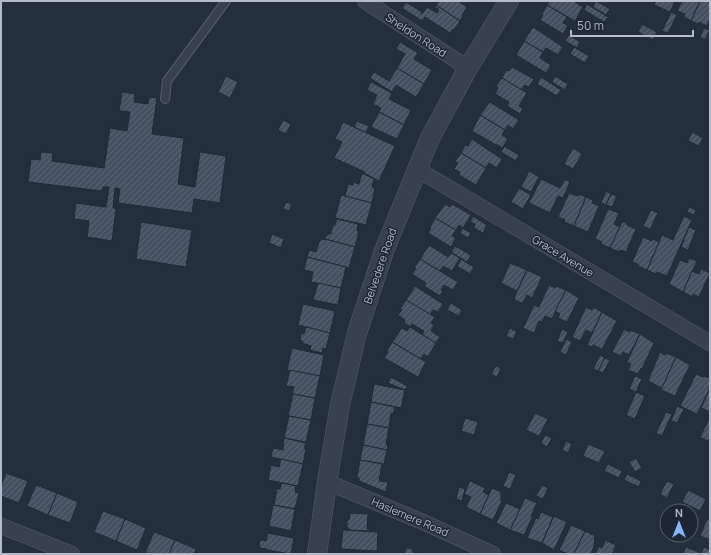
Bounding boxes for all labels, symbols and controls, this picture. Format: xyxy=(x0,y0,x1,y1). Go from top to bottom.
street label: Sheldon Road xyxy=(383,9,450,60)
scale bar xyxy=(571,12,693,38)
text: 50 m xyxy=(577,17,604,34)
street label: Belvedere Road xyxy=(360,226,399,306)
street label: Grace Avenue xyxy=(529,231,598,280)
street label: Haslemere Road xyxy=(369,494,451,540)
north arrow xyxy=(659,503,699,543)
text: N xyxy=(675,505,683,520)

